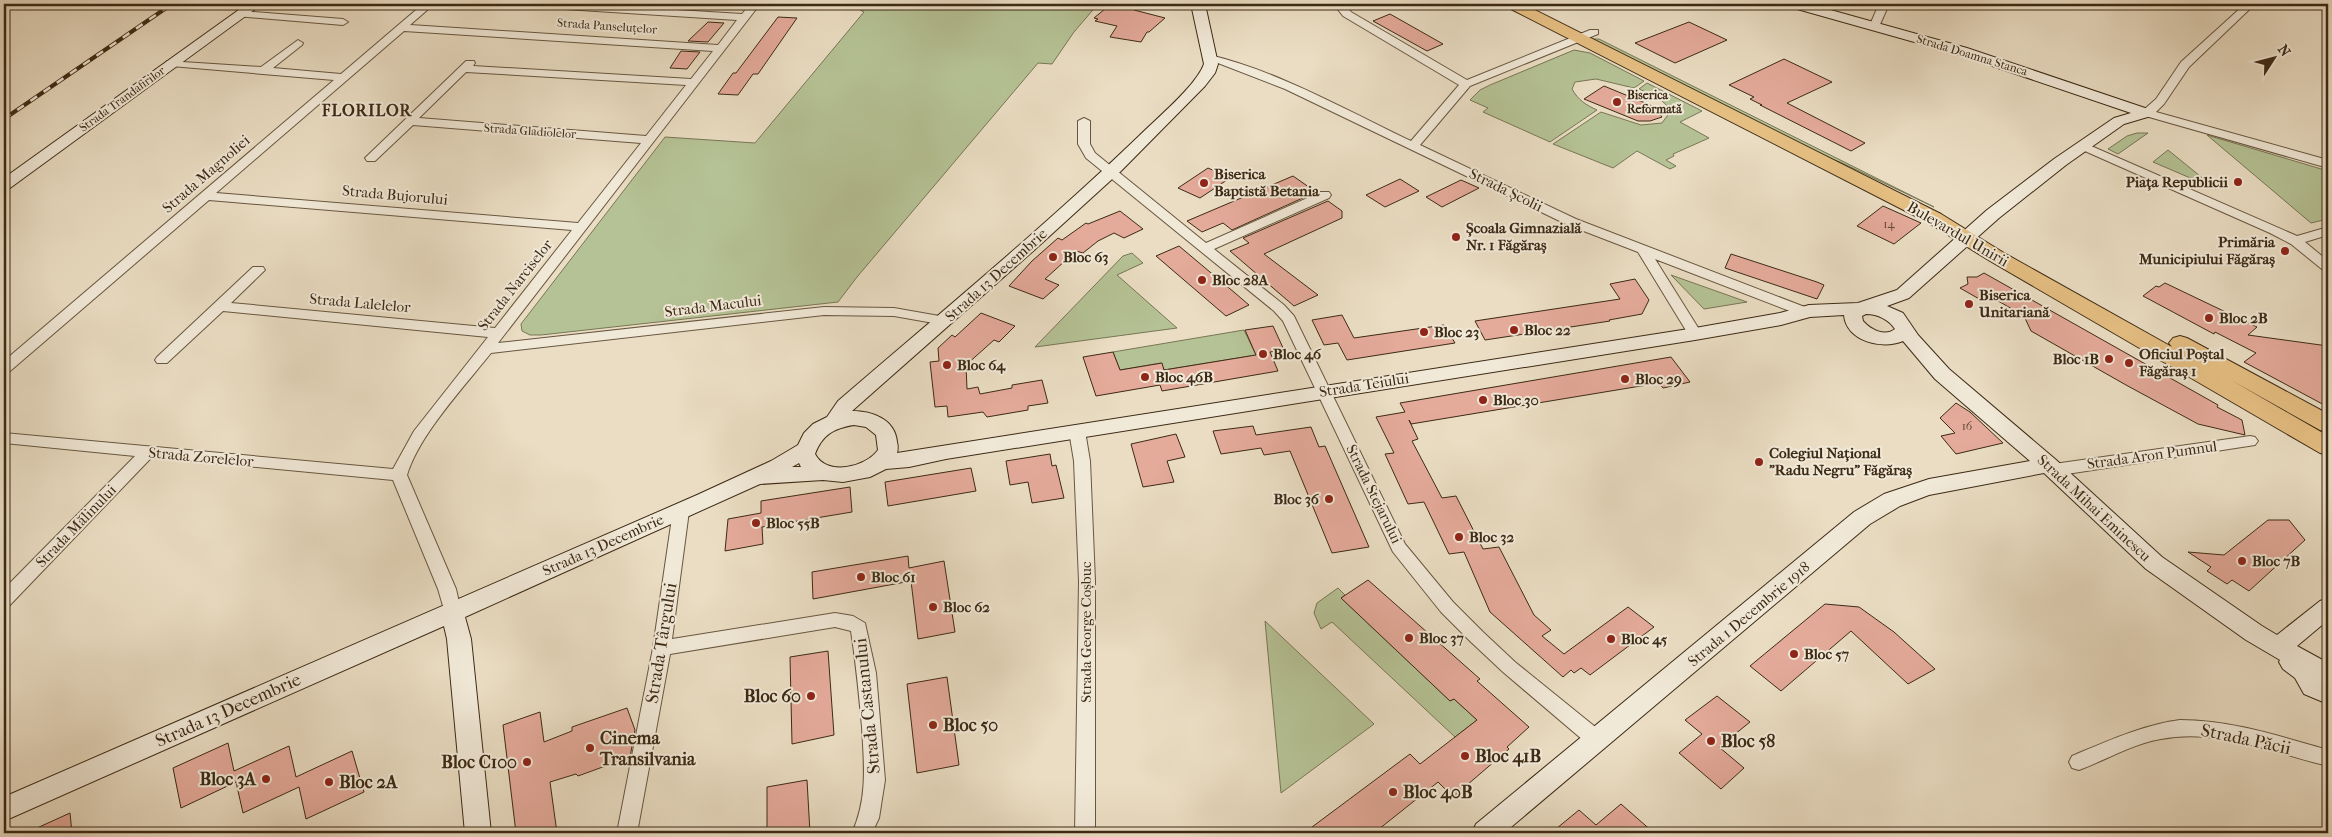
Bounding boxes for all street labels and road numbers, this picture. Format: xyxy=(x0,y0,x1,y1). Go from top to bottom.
street label: Strada Panseluțelor xyxy=(556,16,658,37)
street label: Strada Doamna Stanca xyxy=(1915,31,2030,79)
street label: Strada Trandafirilor xyxy=(76,63,168,135)
street label: Strada Gladiolelor xyxy=(483,121,578,141)
street label: Strada Magnoliei xyxy=(159,131,254,217)
street label: Strada Școlii xyxy=(1466,164,1546,216)
street label: Strada Bujorului xyxy=(341,181,449,209)
street label: Bulevardul Unirii xyxy=(1904,198,2012,271)
street label: Strada 13 Decembrie xyxy=(941,224,1051,325)
street label: Strada Narciselor xyxy=(474,235,557,334)
street label: Strada Lalelelor xyxy=(309,290,412,316)
street label: Strada Macului xyxy=(664,291,763,321)
street label: Strada Teiului xyxy=(1318,369,1411,401)
street label: Strada Aron Pumnul xyxy=(2086,437,2218,473)
street label: Strada Stejarului xyxy=(1342,442,1406,547)
street label: Strada Zorelelor xyxy=(148,443,255,471)
street label: Strada Mihai Eminescu xyxy=(2034,451,2155,566)
street label: Strada Mălinului xyxy=(32,481,120,571)
street label: Strada 13 Decembrie xyxy=(540,510,667,580)
street label: Strada 1 Decembrie 1918 xyxy=(1684,558,1814,670)
street label: Strada George Coșbuc xyxy=(1077,561,1095,703)
street label: Strada Târgului xyxy=(642,581,682,705)
street label: Strada Castanului xyxy=(850,636,885,775)
street label: Strada 13 Decembrie xyxy=(152,669,304,752)
street label: Strada Păcii xyxy=(2199,720,2293,759)

